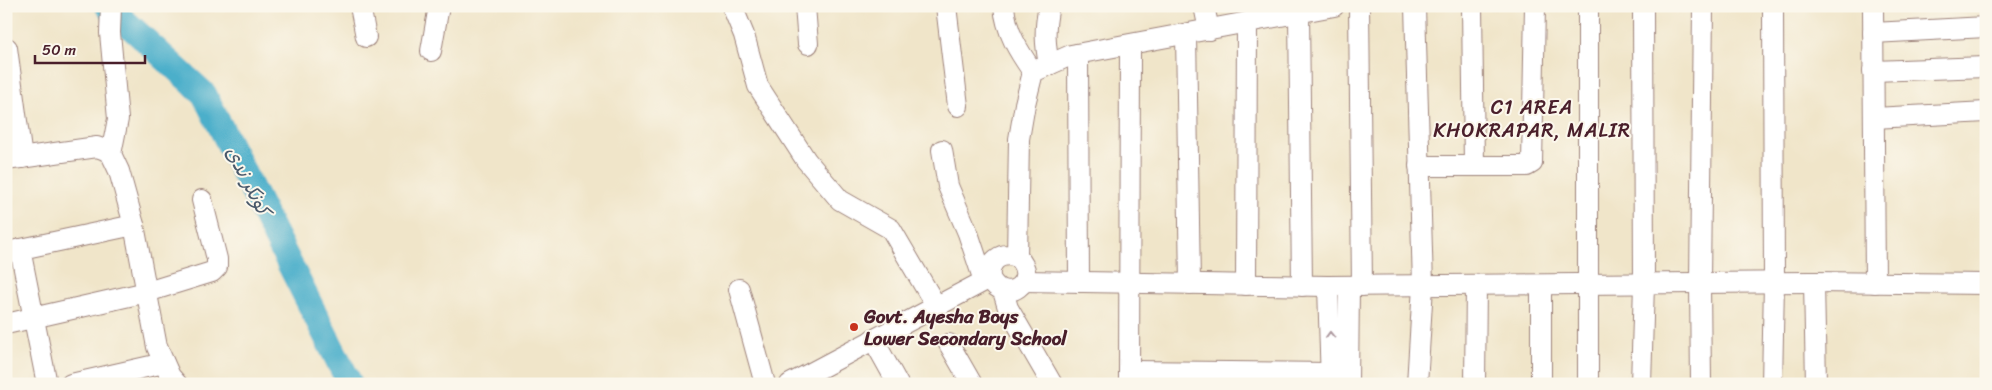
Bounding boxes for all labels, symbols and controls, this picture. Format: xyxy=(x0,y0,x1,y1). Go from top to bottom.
scale bar xyxy=(35,32,145,64)
text: 50 m xyxy=(42,37,77,63)
district label: C1 AREA KHOKRAPAR, MALIR xyxy=(1433,90,1631,148)
water label: کونکر ندی xyxy=(215,140,282,225)
place label: Govt. Ayesha Boys Lower Secondary School xyxy=(863,300,1068,355)
marker: Govt. Ayesha Boys Lower Secondary School xyxy=(848,321,860,333)
one-way arrow xyxy=(1324,331,1335,339)

